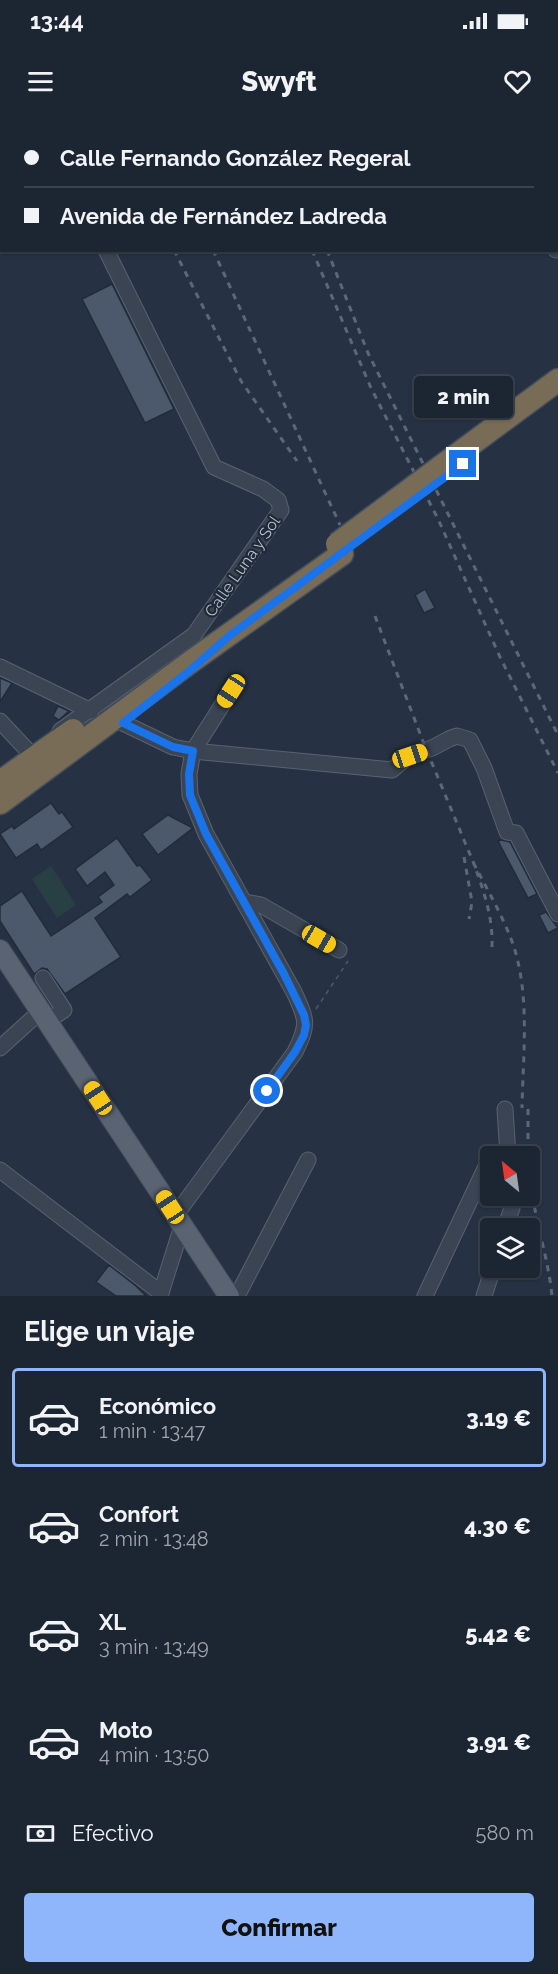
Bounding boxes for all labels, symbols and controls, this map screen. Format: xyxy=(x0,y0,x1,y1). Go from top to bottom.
text: 13:44 xyxy=(30,8,84,34)
icon: menu xyxy=(24,65,57,98)
icon: heart xyxy=(501,65,534,98)
text: Swyft xyxy=(241,66,317,97)
text: Calle Fernando González Regeral xyxy=(60,145,411,171)
text: Avenida de Fernández Ladreda xyxy=(60,203,387,229)
callout: 2 min xyxy=(414,377,512,419)
text: 2 min xyxy=(437,385,490,409)
route end xyxy=(449,450,476,477)
street label: Calle Luna y Sol xyxy=(201,512,284,620)
car xyxy=(214,671,248,711)
car xyxy=(390,742,430,770)
car xyxy=(299,922,339,956)
route start xyxy=(253,1077,280,1104)
car xyxy=(81,1078,115,1118)
north arrow xyxy=(480,1146,540,1206)
map controls xyxy=(480,1146,540,1278)
car xyxy=(153,1187,187,1227)
button: layers xyxy=(480,1218,540,1278)
text: Elige un viaje xyxy=(24,1316,195,1347)
icon: car xyxy=(27,1391,81,1445)
text: Económico xyxy=(99,1393,216,1419)
text: 3.19 € xyxy=(466,1405,531,1431)
text: 1 min · 13:47 xyxy=(99,1419,206,1443)
icon: car xyxy=(27,1499,81,1553)
text: Confort xyxy=(99,1501,179,1527)
text: 4.30 € xyxy=(464,1513,531,1539)
text: 2 min · 13:48 xyxy=(99,1527,209,1551)
icon: car xyxy=(27,1607,81,1661)
text: XL xyxy=(99,1609,126,1635)
text: 5.42 € xyxy=(465,1621,531,1647)
text: 3 min · 13:49 xyxy=(99,1635,209,1659)
icon: car xyxy=(27,1715,81,1769)
text: Moto xyxy=(99,1717,153,1743)
text: 3.91 € xyxy=(466,1729,531,1755)
text: 4 min · 13:50 xyxy=(99,1743,210,1767)
icon: cash xyxy=(24,1817,57,1850)
text: Efectivo xyxy=(72,1820,154,1846)
text: 580 m xyxy=(476,1821,534,1845)
button: Confirmar xyxy=(24,1893,534,1962)

